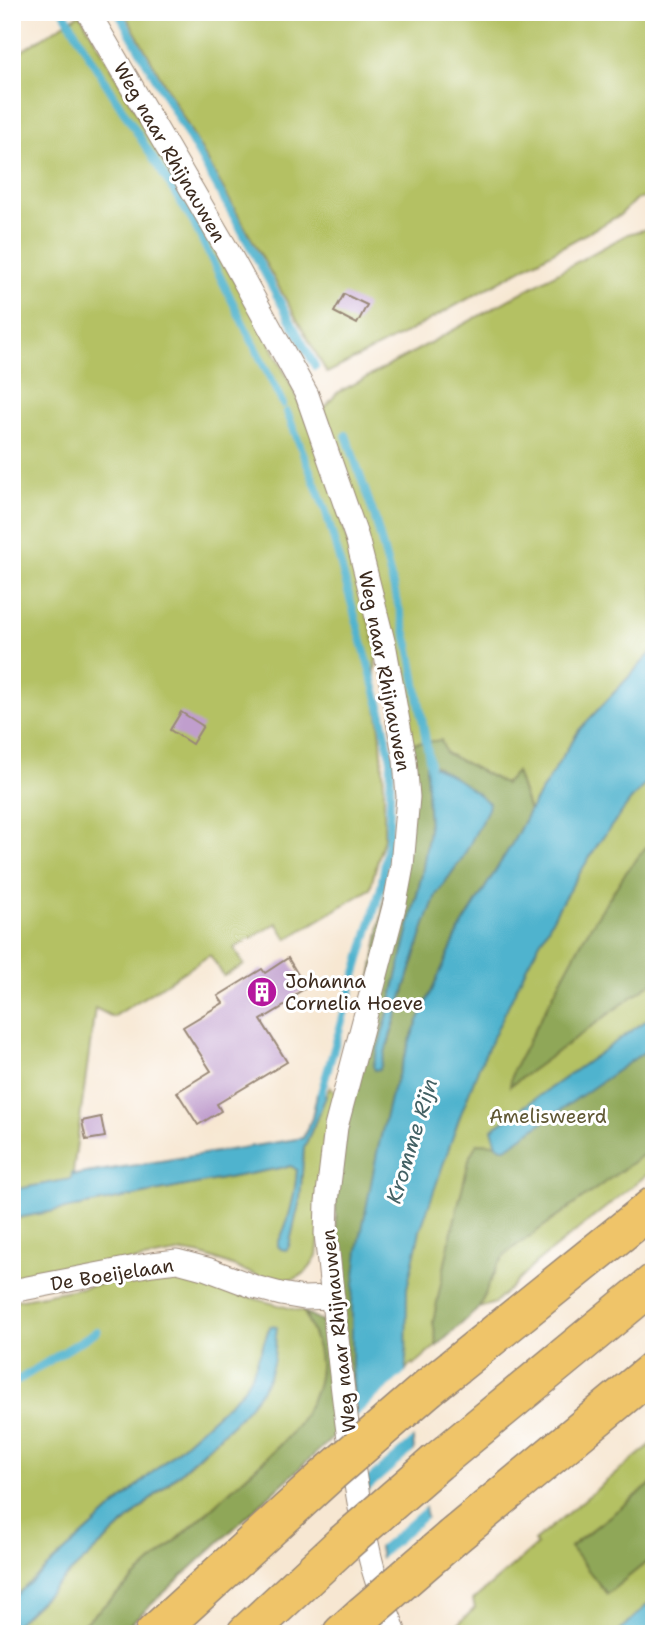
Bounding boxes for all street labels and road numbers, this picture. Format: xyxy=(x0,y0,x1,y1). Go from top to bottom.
street label: Weg naar Rhijnauwen xyxy=(108,58,231,247)
street label: Weg naar Rhijnauwen xyxy=(353,569,416,774)
street label: Weg naar Rhijnauwen xyxy=(315,1228,362,1434)
street label: De Boeijelaan xyxy=(49,1252,175,1297)

